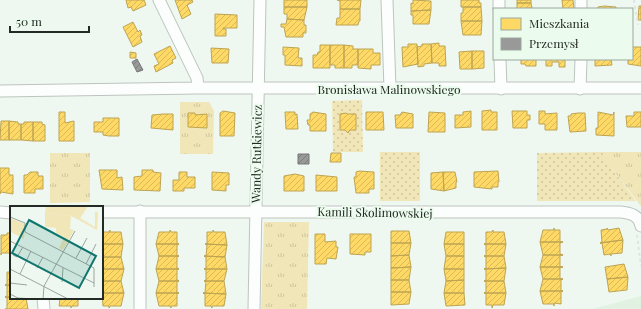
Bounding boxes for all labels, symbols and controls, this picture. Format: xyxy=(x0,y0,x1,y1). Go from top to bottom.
scale bar xyxy=(10,8,89,34)
legend xyxy=(493,8,633,60)
text: 50 m xyxy=(16,13,42,29)
text: Mieszkania xyxy=(529,15,589,31)
text: Przemysł xyxy=(529,35,579,51)
street label: Bronisława Malinowskiego xyxy=(318,81,461,97)
street label: Wandy Rutkiewicz xyxy=(247,104,265,204)
street label: Kamili Skolimowskiej xyxy=(317,203,433,221)
inset map xyxy=(10,206,103,299)

